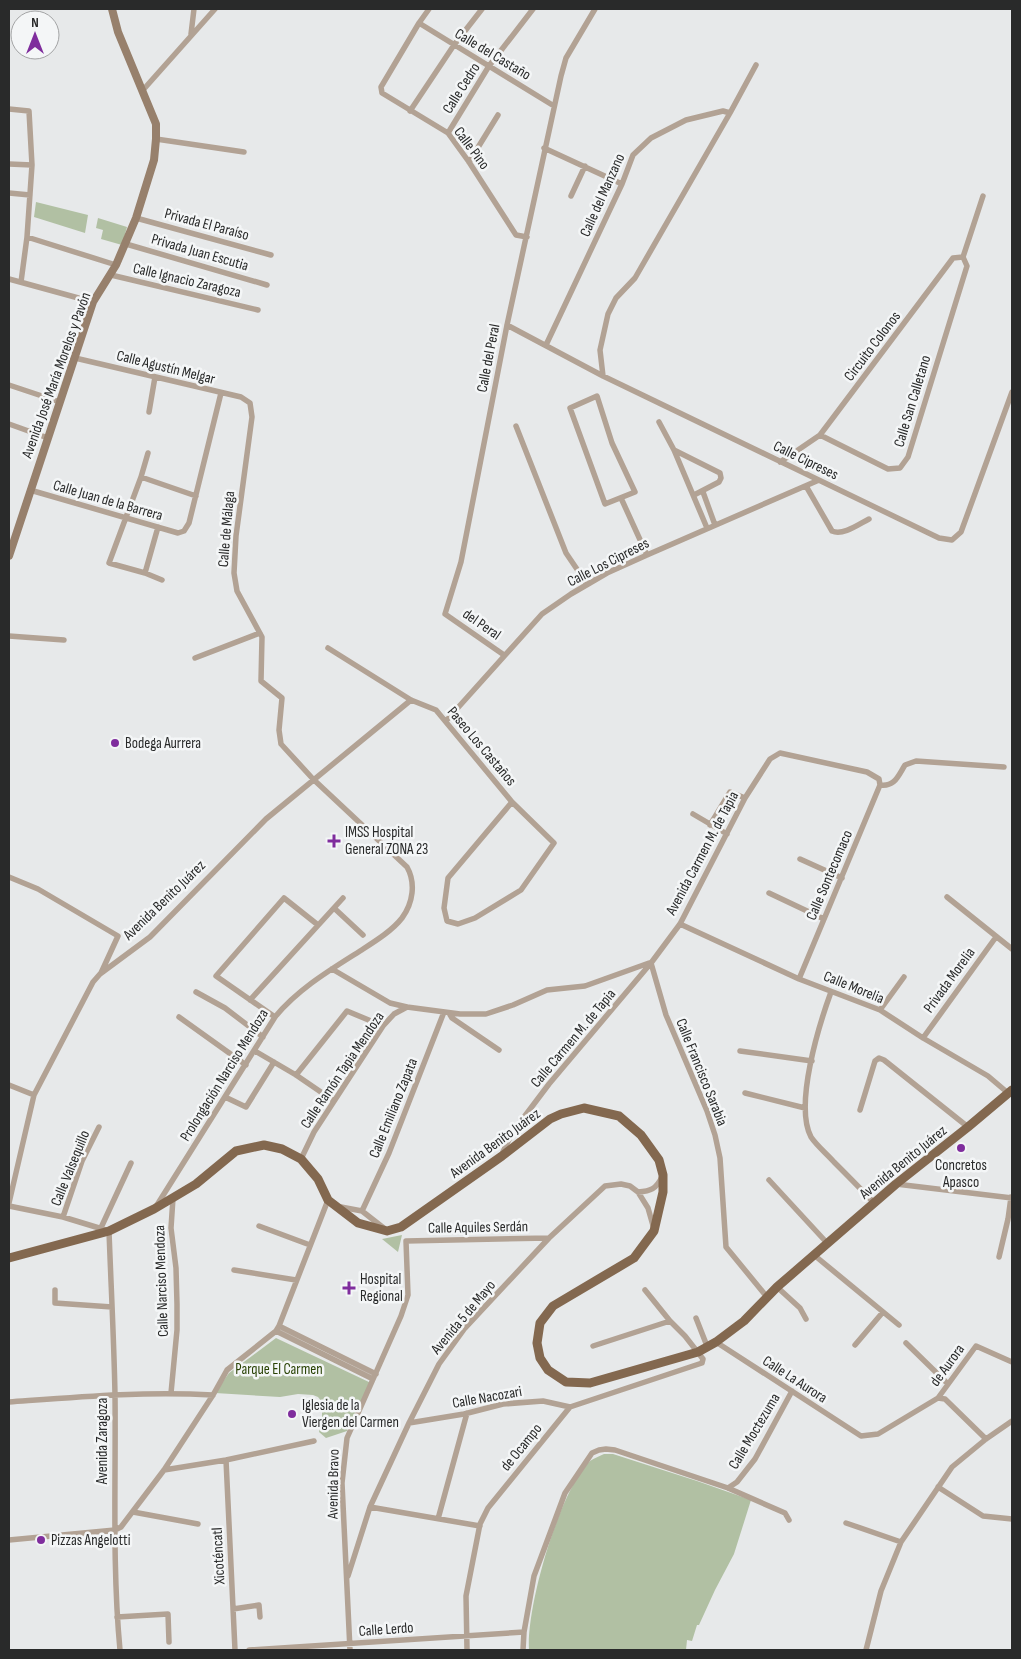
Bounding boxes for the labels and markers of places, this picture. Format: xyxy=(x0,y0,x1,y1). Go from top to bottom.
place label: Bodega Aurrera xyxy=(125,734,201,753)
marker: Bodega Aurrera xyxy=(109,737,121,749)
place label: IMSS Hospital General ZONA 23 xyxy=(345,823,428,859)
marker: IMSS Hospital General ZONA 23 xyxy=(327,834,341,848)
marker: Concretos Apasco xyxy=(955,1142,967,1154)
place label: Concretos Apasco xyxy=(935,1156,987,1192)
place label: Hospital Regional xyxy=(360,1270,403,1306)
marker: Hospital Regional xyxy=(342,1281,356,1295)
place label: Iglesia de la Viergen del Carmen xyxy=(302,1396,399,1432)
marker: Iglesia de la Viergen del Carmen xyxy=(286,1408,298,1420)
place label: Pizzas Angelotti xyxy=(51,1531,131,1550)
marker: Pizzas Angelotti xyxy=(35,1534,47,1546)

